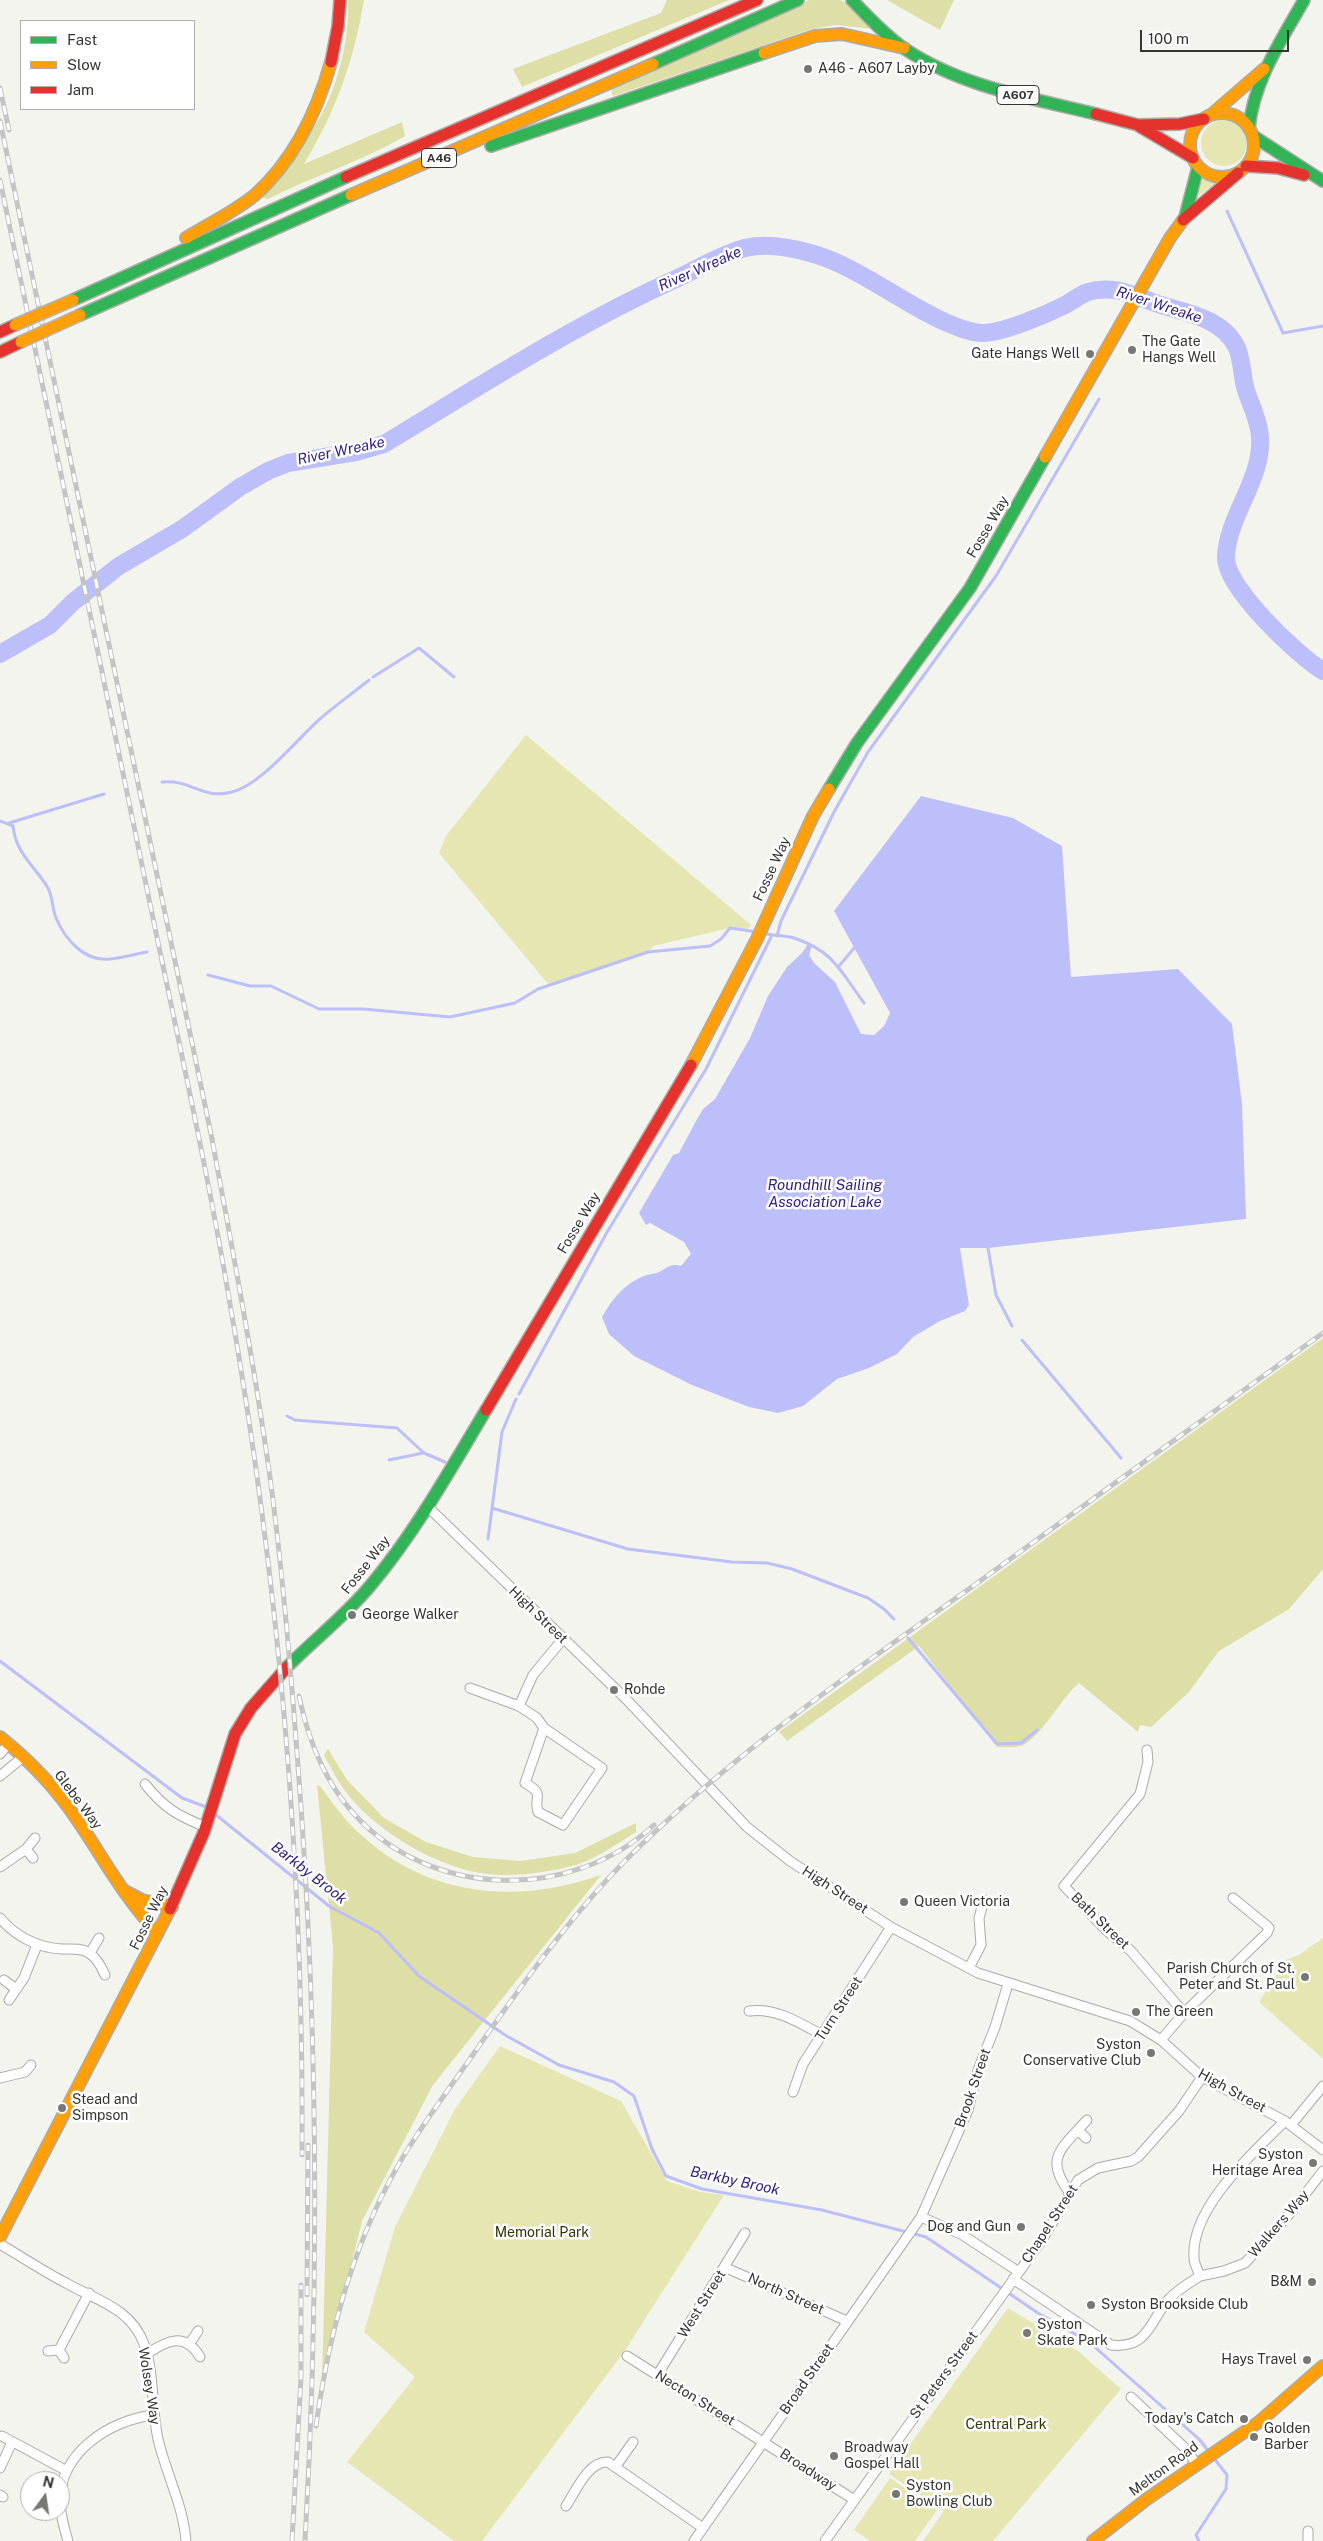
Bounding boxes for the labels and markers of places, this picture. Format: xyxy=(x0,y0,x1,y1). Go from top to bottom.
place label: A46 - A607 Layby xyxy=(818,61,935,77)
marker: A46 - A607 Layby xyxy=(802,63,814,75)
place label: The Gate Hangs Well xyxy=(1142,334,1216,367)
marker: The Gate Hangs Well xyxy=(1126,344,1138,356)
place label: Gate Hangs Well xyxy=(971,346,1080,362)
marker: Gate Hangs Well xyxy=(1084,348,1096,360)
place label: George Walker xyxy=(362,1607,459,1623)
marker: George Walker xyxy=(346,1609,358,1621)
place label: Rohde xyxy=(624,1682,666,1698)
marker: Rohde xyxy=(608,1684,620,1696)
place label: Queen Victoria xyxy=(914,1894,1010,1910)
marker: Queen Victoria xyxy=(898,1896,910,1908)
place label: Parish Church of St. Peter and St. Paul xyxy=(1166,1961,1295,1994)
marker: Parish Church of St. Peter and St. Paul xyxy=(1299,1971,1311,1983)
place label: The Green xyxy=(1146,2004,1213,2020)
marker: The Green xyxy=(1130,2006,1142,2018)
place label: Syston Conservative Club xyxy=(1023,2037,1141,2070)
marker: Syston Conservative Club xyxy=(1145,2047,1157,2059)
place label: Stead and Simpson xyxy=(72,2092,138,2124)
marker: Stead and Simpson xyxy=(56,2102,68,2114)
place label: Syston Heritage Area xyxy=(1212,2147,1303,2180)
marker: Syston Heritage Area xyxy=(1307,2157,1319,2169)
place label: Dog and Gun xyxy=(927,2219,1011,2235)
marker: Dog and Gun xyxy=(1015,2221,1027,2233)
place label: B&M xyxy=(1270,2274,1302,2290)
marker: B&M xyxy=(1306,2276,1318,2288)
place label: Syston Brookside Club xyxy=(1101,2297,1248,2313)
marker: Syston Brookside Club xyxy=(1085,2299,1097,2311)
place label: Syston Skate Park xyxy=(1037,2317,1108,2350)
marker: Syston Skate Park xyxy=(1021,2327,1033,2339)
place label: Hays Travel xyxy=(1221,2352,1297,2368)
marker: Hays Travel xyxy=(1301,2354,1313,2366)
place label: Today's Catch xyxy=(1145,2411,1234,2427)
marker: Today's Catch xyxy=(1238,2413,1250,2425)
place label: Golden Barber xyxy=(1264,2421,1310,2454)
marker: Golden Barber xyxy=(1248,2431,1260,2443)
place label: Broadway Gospel Hall xyxy=(844,2440,920,2472)
marker: Broadway Gospel Hall xyxy=(828,2450,840,2462)
place label: Syston Bowling Club xyxy=(906,2478,992,2510)
marker: Syston Bowling Club xyxy=(890,2488,902,2500)

